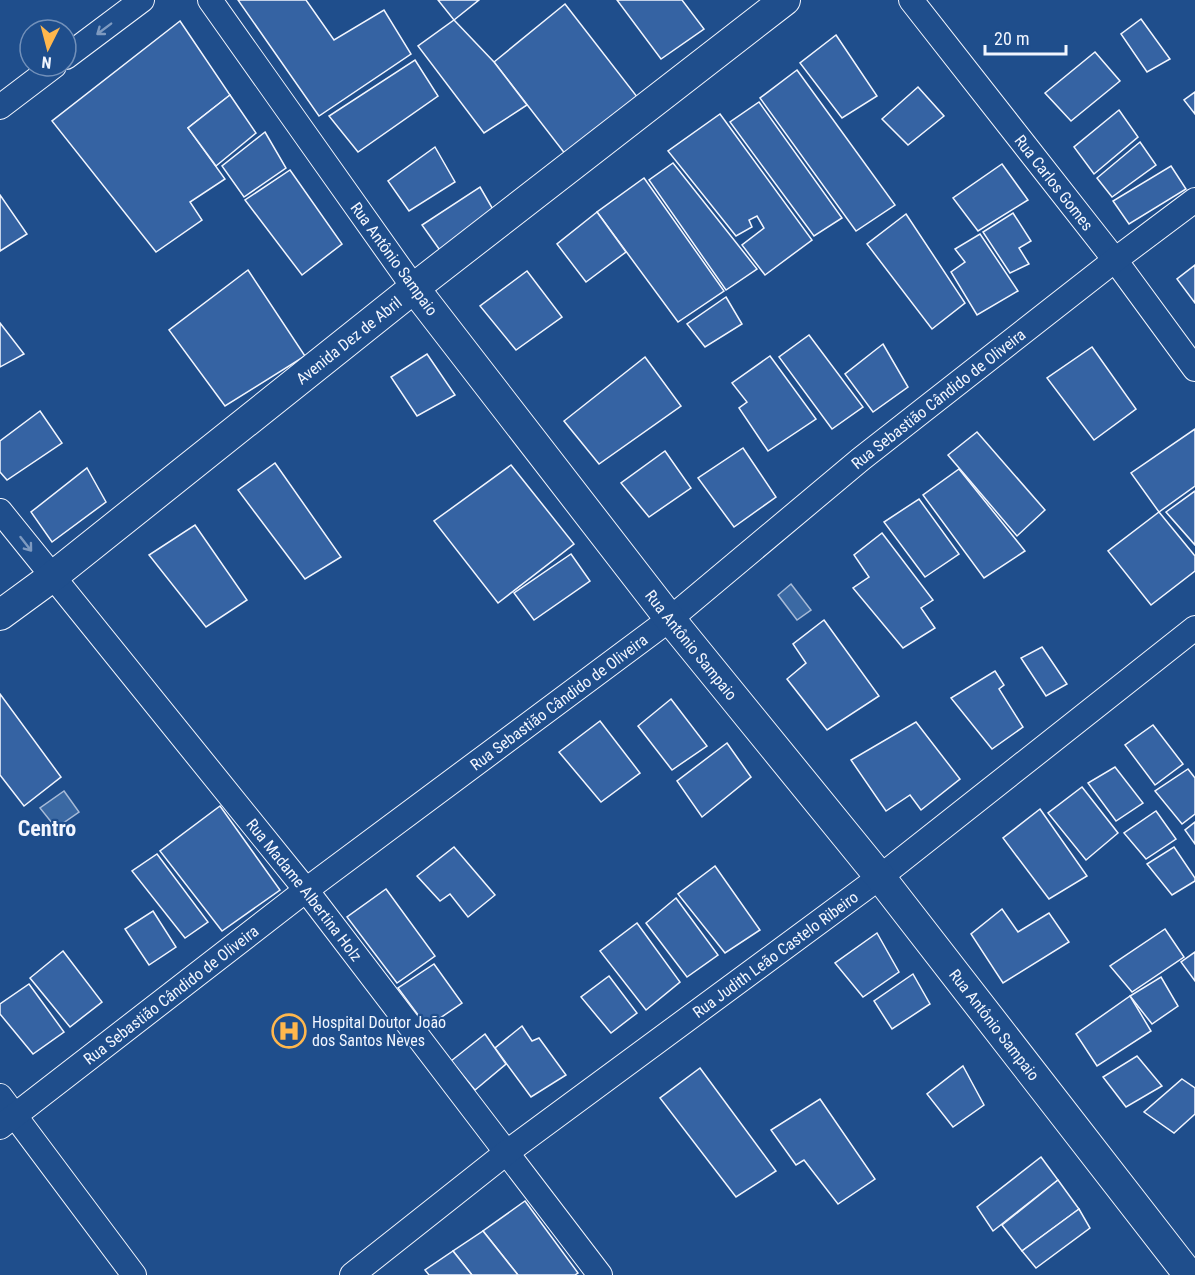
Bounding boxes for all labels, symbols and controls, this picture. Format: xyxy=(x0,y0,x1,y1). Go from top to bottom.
north arrow xyxy=(18,18,78,78)
scale bar xyxy=(985,18,1066,56)
one-way arrow xyxy=(97,22,113,35)
text: 20 m xyxy=(994,28,1029,49)
text: N xyxy=(41,52,52,72)
street label: Rua Carlos Gomes xyxy=(1011,131,1098,234)
street label: Rua Antônio Sampaio xyxy=(346,199,442,319)
street label: Avenida Dez de Abril xyxy=(292,292,405,388)
street label: Rua Sebastião Cândido de Oliveira xyxy=(847,324,1029,473)
one-way arrow xyxy=(19,536,32,552)
street label: Rua Antônio Sampaio xyxy=(642,586,741,704)
street label: Rua Sebastião Cândido de Oliveira xyxy=(466,630,651,774)
street label: Rua Madame Albertina Holz xyxy=(243,815,366,965)
district label: Centro xyxy=(18,816,76,841)
street label: Rua Judith Leão Castelo Ribeiro xyxy=(689,887,862,1022)
street label: Rua Sebastião Cândido de Oliveira xyxy=(80,921,262,1068)
street label: Rua Antônio Sampaio xyxy=(946,965,1044,1084)
hospital icon: Hospital Doutor João dos Santos Neves xyxy=(271,1013,307,1049)
place label: Hospital Doutor João dos Santos Neves xyxy=(312,1013,446,1050)

